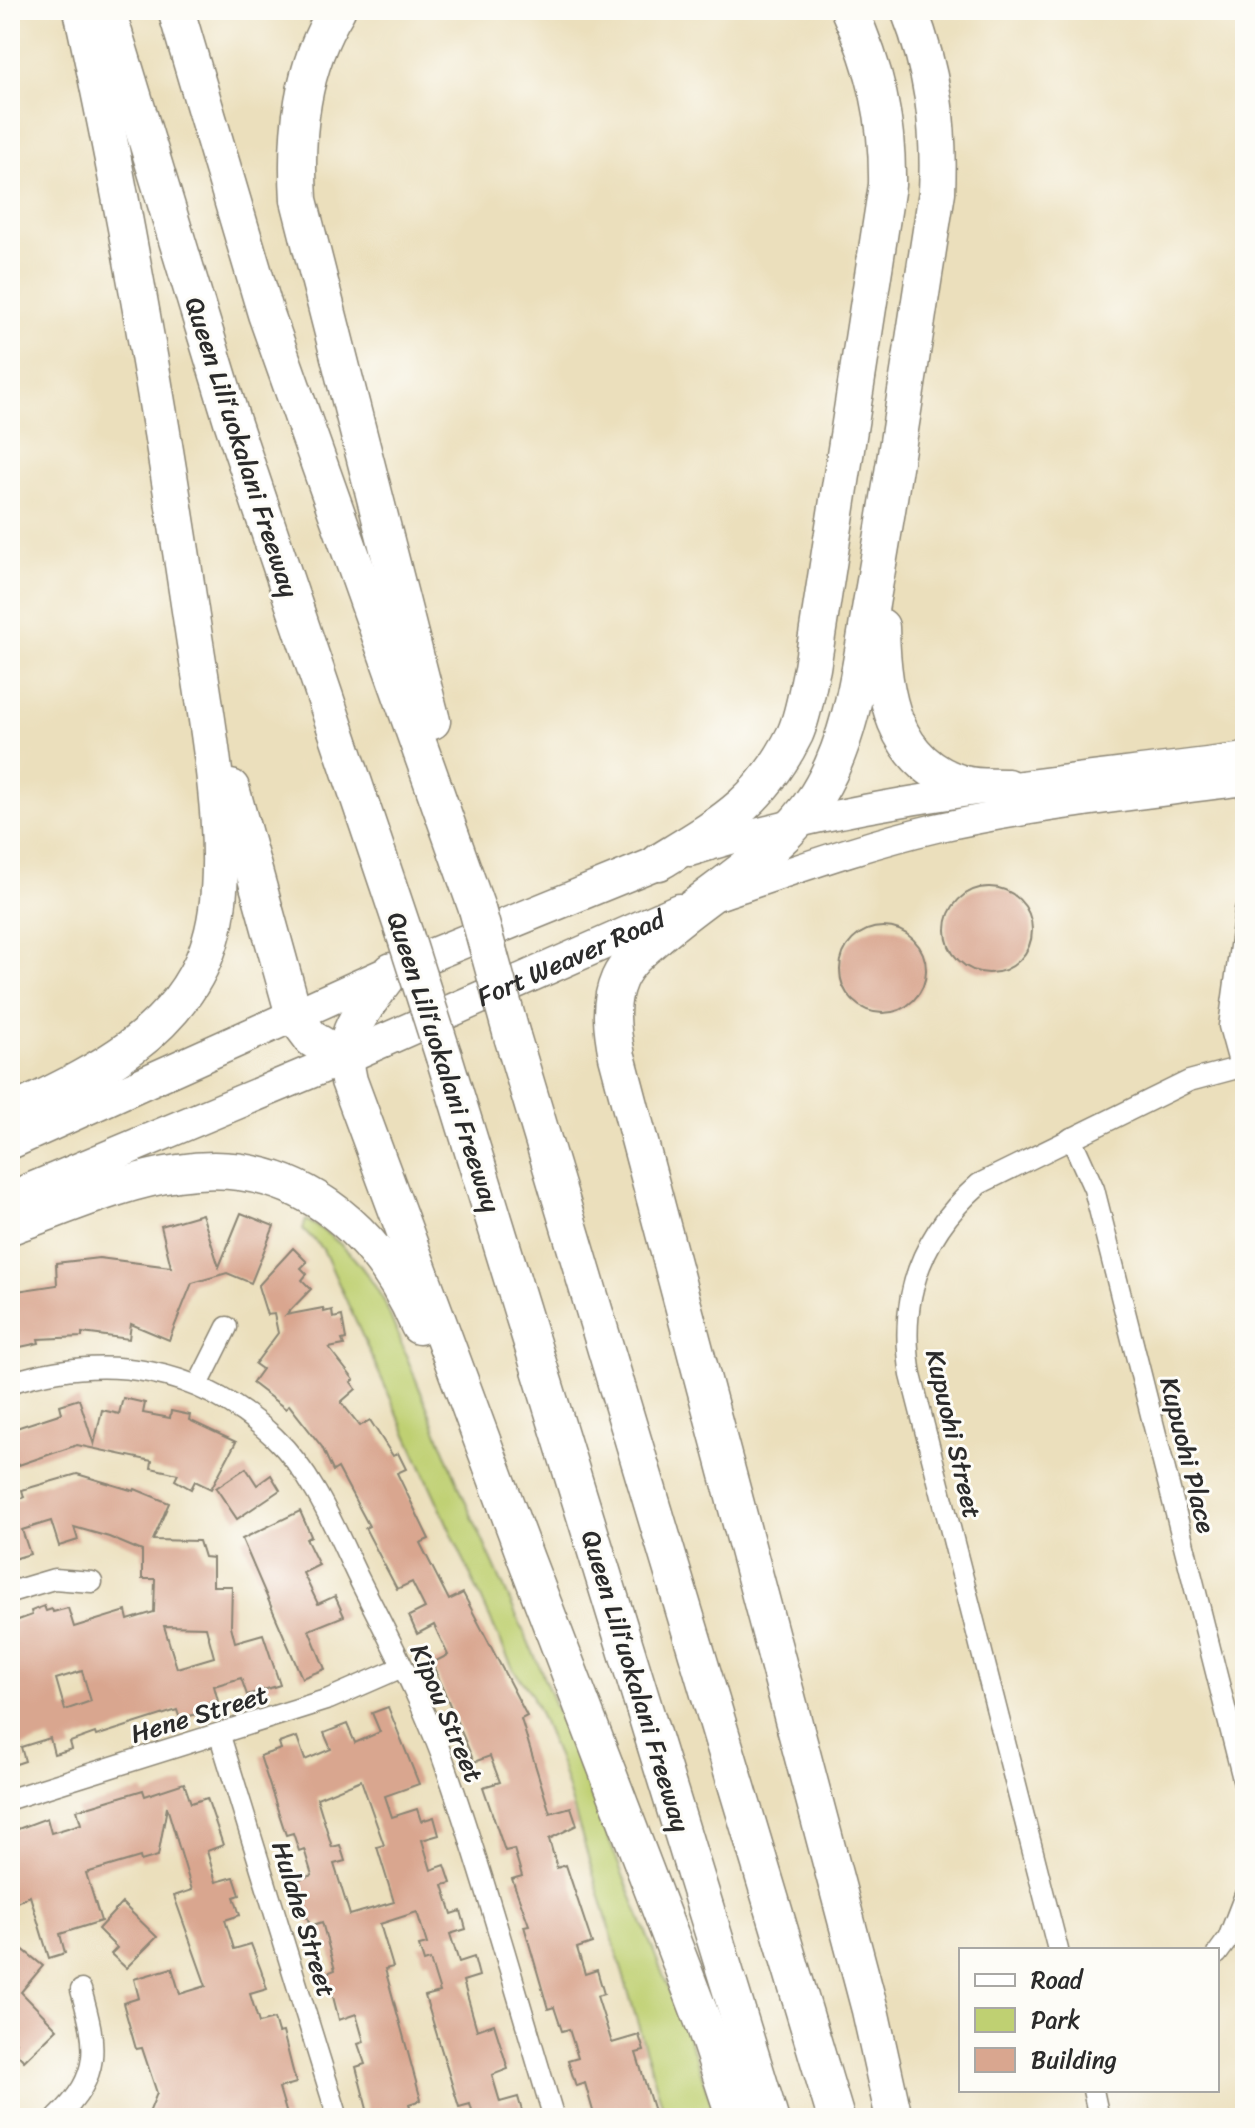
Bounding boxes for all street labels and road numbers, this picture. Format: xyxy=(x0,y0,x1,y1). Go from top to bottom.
street label: Queen Liliʻuokalani Freeway xyxy=(172,291,313,604)
street label: Fort Weaver Road xyxy=(469,895,674,1020)
street label: Queen Liliʻuokalani Freeway xyxy=(374,906,515,1219)
street label: Kupuohi Street xyxy=(912,1345,996,1523)
street label: Kupuohi Place xyxy=(1146,1372,1230,1538)
street label: Queen Liliʻuokalani Freeway xyxy=(568,1524,704,1838)
street label: Kipou Street xyxy=(397,1636,497,1790)
street label: Hene Street xyxy=(125,1671,273,1757)
street label: Hulahe Street xyxy=(258,1835,350,2003)

